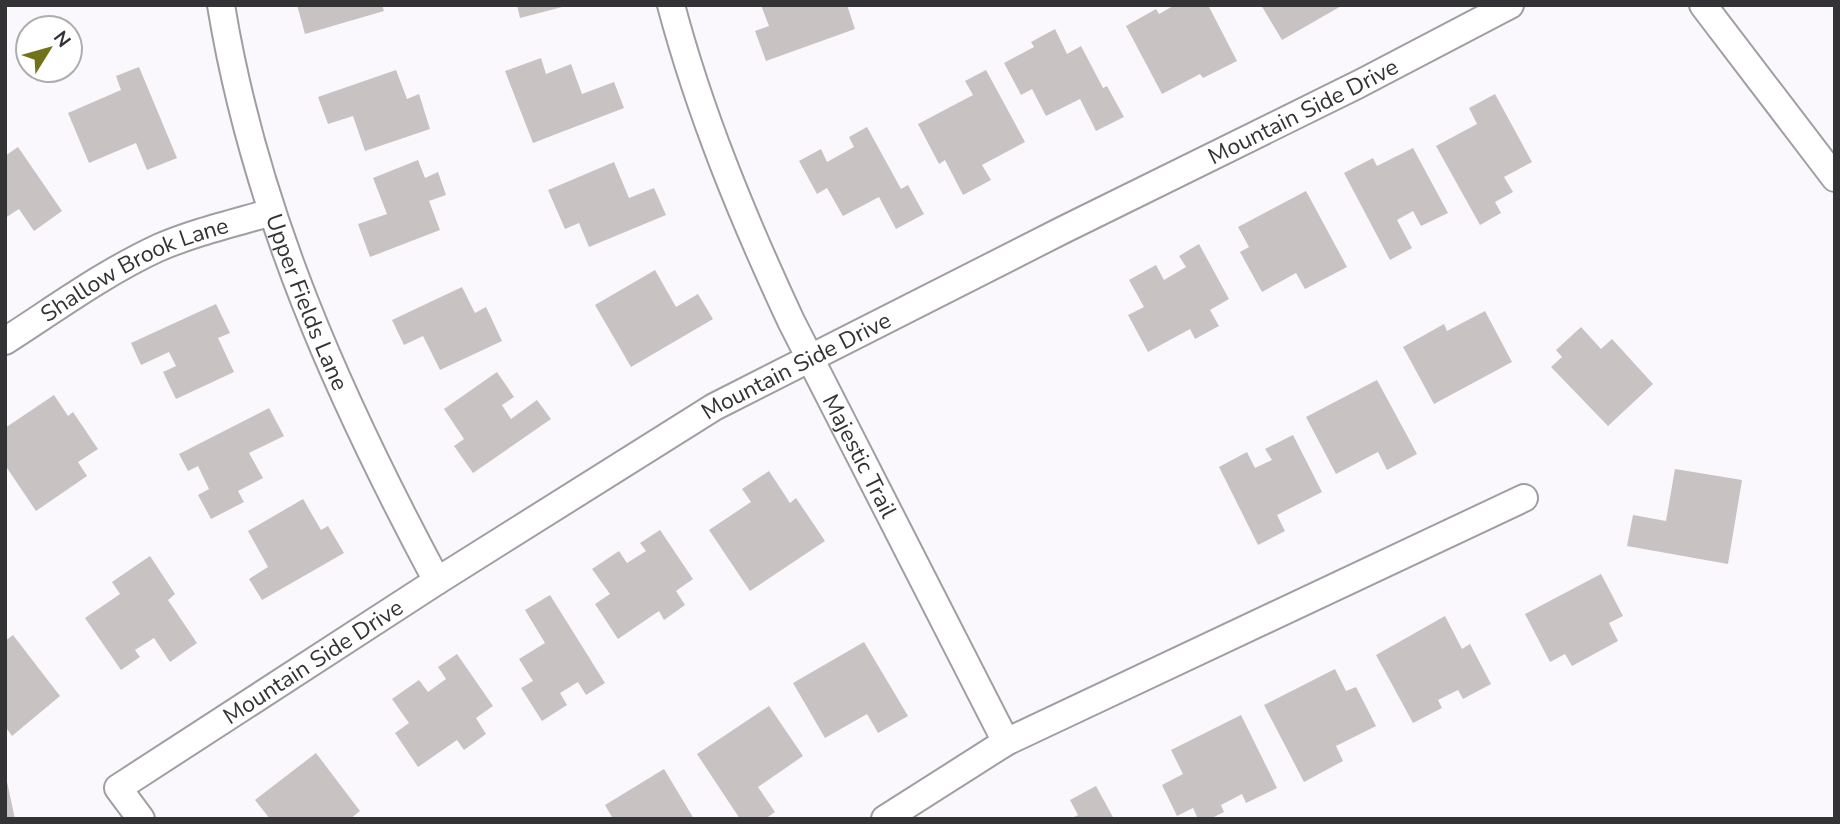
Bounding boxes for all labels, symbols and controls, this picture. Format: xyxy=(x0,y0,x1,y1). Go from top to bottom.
north arrow xyxy=(14,14,84,84)
text: N xyxy=(47,26,76,53)
street label: Mountain Side Drive xyxy=(1203,51,1404,172)
street label: Shallow Brook Lane xyxy=(34,210,232,330)
street label: Upper Fields Lane xyxy=(258,210,355,396)
street label: Mountain Side Drive xyxy=(696,305,896,427)
street label: Majestic Trail xyxy=(815,389,904,524)
street label: Mountain Side Drive xyxy=(217,592,409,732)

